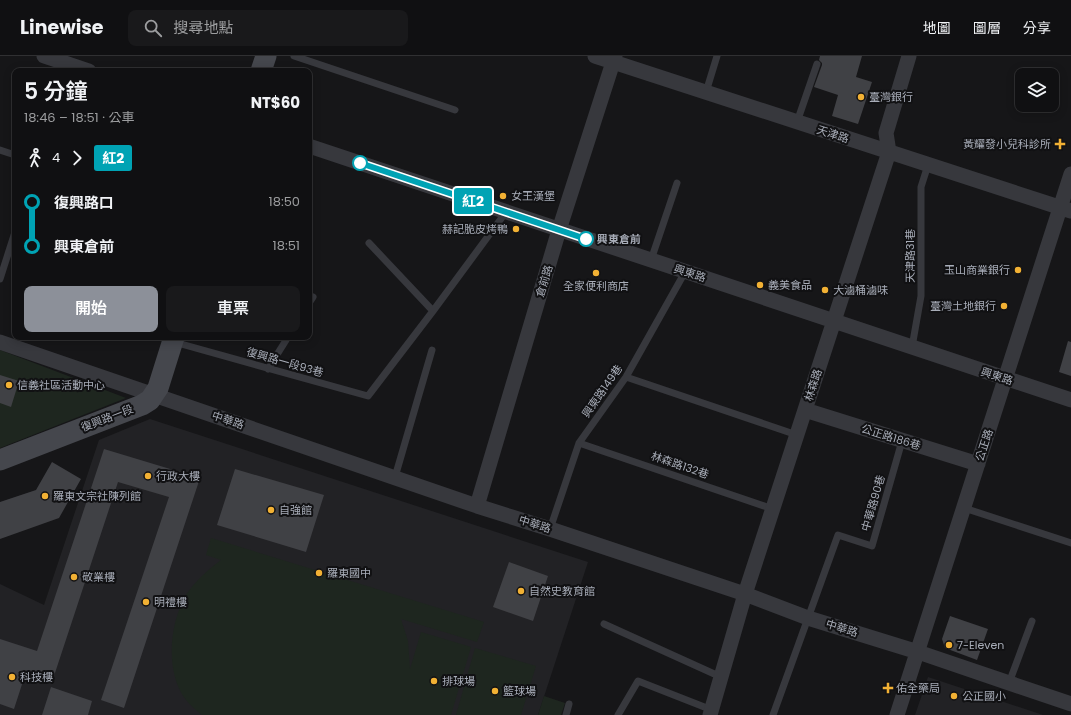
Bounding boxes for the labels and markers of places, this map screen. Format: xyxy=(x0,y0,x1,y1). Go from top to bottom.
place label: 臺灣銀行 xyxy=(869,89,913,105)
marker: 臺灣銀行 xyxy=(856,92,866,102)
place label: 黃耀發小兒科診所 xyxy=(963,136,1051,152)
marker: 黃耀發小兒科診所 xyxy=(1054,138,1066,150)
unlabelled marker xyxy=(352,155,368,171)
place label: 女王漢堡 xyxy=(511,188,555,204)
marker: 女王漢堡 xyxy=(498,191,508,201)
place label: 赫記脆皮烤鴨 xyxy=(442,221,508,237)
marker: 赫記脆皮烤鴨 xyxy=(511,224,521,234)
marker: 興東倉前 xyxy=(578,231,594,247)
place label: 興東倉前 xyxy=(597,231,641,247)
place label: 玉山商業銀行 xyxy=(944,262,1010,278)
marker: 玉山商業銀行 xyxy=(1013,265,1023,275)
marker: 全家便利商店 xyxy=(591,268,601,278)
place label: 義美食品 xyxy=(768,277,812,293)
place label: 全家便利商店 xyxy=(563,278,629,294)
marker: 義美食品 xyxy=(755,280,765,290)
place label: 大滷桶滷味 xyxy=(833,282,888,298)
marker: 大滷桶滷味 xyxy=(820,285,830,295)
place label: 臺灣土地銀行 xyxy=(930,298,996,314)
marker: 臺灣土地銀行 xyxy=(999,301,1009,311)
place label: 信義社區活動中心 xyxy=(17,377,105,393)
marker: 信義社區活動中心 xyxy=(4,380,14,390)
place label: 行政大樓 xyxy=(156,468,200,484)
marker: 行政大樓 xyxy=(143,471,153,481)
place label: 羅東文宗社陳列館 xyxy=(53,488,141,504)
marker: 羅東文宗社陳列館 xyxy=(40,491,50,501)
place label: 自強館 xyxy=(279,502,312,518)
marker: 自強館 xyxy=(266,505,276,515)
place label: 羅東國中 xyxy=(327,565,371,581)
marker: 羅東國中 xyxy=(314,568,324,578)
place label: 敬業樓 xyxy=(82,569,115,585)
marker: 敬業樓 xyxy=(69,572,79,582)
place label: 自然史教育館 xyxy=(529,583,595,599)
marker: 自然史教育館 xyxy=(516,586,526,596)
place label: 明禮樓 xyxy=(154,594,187,610)
marker: 明禮樓 xyxy=(141,597,151,607)
place label: 7-Eleven xyxy=(957,637,1004,653)
marker: 7-Eleven xyxy=(944,640,954,650)
place label: 科技樓 xyxy=(20,669,53,685)
marker: 科技樓 xyxy=(7,672,17,682)
place label: 排球場 xyxy=(442,673,475,689)
marker: 排球場 xyxy=(429,676,439,686)
place label: 佑全藥局 xyxy=(896,680,940,696)
place label: 籃球場 xyxy=(503,683,536,699)
marker: 佑全藥局 xyxy=(883,683,893,693)
marker: 籃球場 xyxy=(490,686,500,696)
place label: 公正國小 xyxy=(962,688,1006,704)
marker: 公正國小 xyxy=(949,691,959,701)

